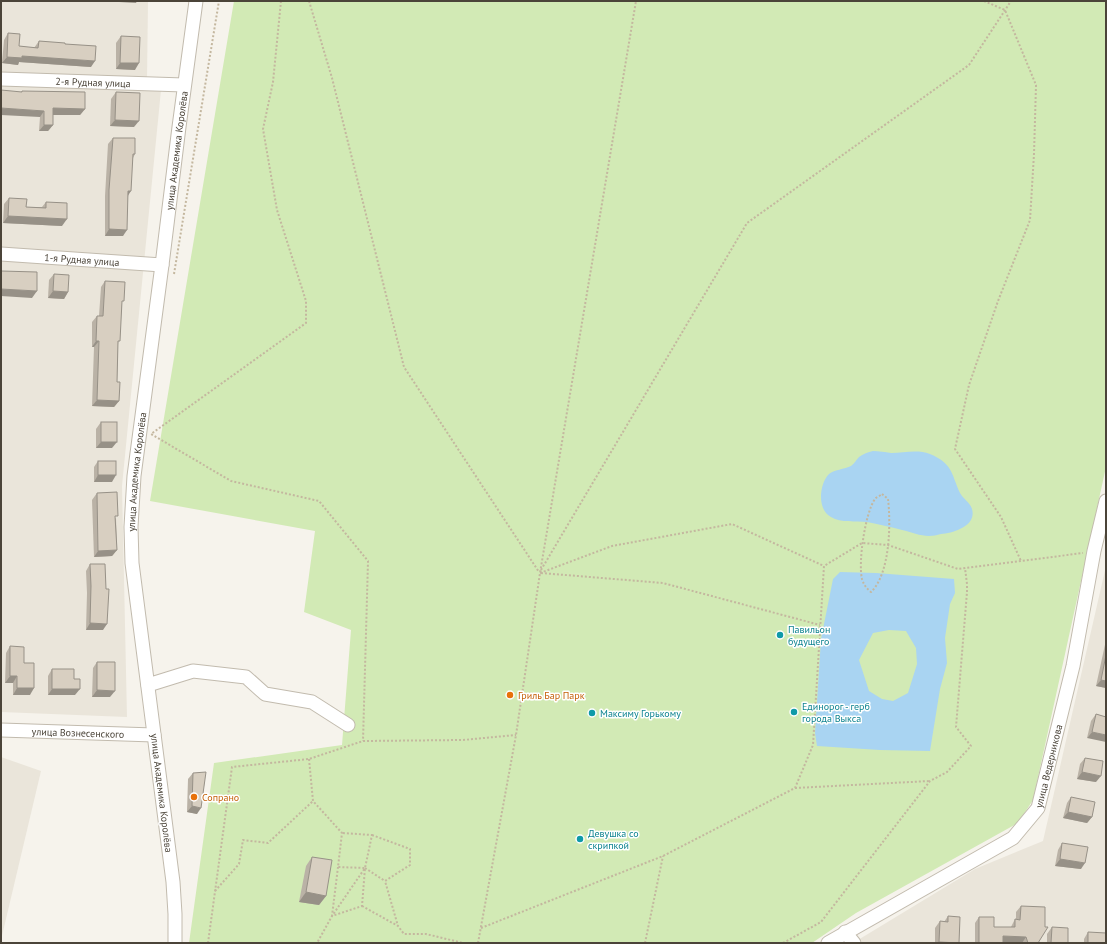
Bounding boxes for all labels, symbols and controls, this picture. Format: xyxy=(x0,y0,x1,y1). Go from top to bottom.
street label: 2-я Рудная улица xyxy=(55,75,131,90)
street label: улица Академика Королёва xyxy=(163,90,191,211)
street label: 1-я Рудная улица xyxy=(44,251,120,269)
street label: улица Академика Королёва xyxy=(125,412,149,532)
place label: Павильон будущего xyxy=(788,623,830,648)
marker: Павильон будущего xyxy=(775,630,785,640)
place label: Гриль Бар Парк xyxy=(518,689,585,702)
marker: Гриль Бар Парк xyxy=(505,690,515,700)
place label: Единорог - герб города Выкса xyxy=(802,700,870,725)
place label: Максиму Горькому xyxy=(600,707,681,720)
marker: Единорог - герб города Выкса xyxy=(789,707,799,717)
marker: Максиму Горькому xyxy=(587,708,597,718)
street label: улица Ведерникова xyxy=(1032,723,1065,809)
street label: улица Вознесенского xyxy=(32,725,124,741)
street label: улица Академика Королёва xyxy=(148,733,175,853)
place label: Сопрано xyxy=(202,791,239,804)
marker: Сопрано xyxy=(189,792,199,802)
place label: Девушка со скрипкой xyxy=(588,827,639,852)
marker: Девушка со скрипкой xyxy=(575,834,585,844)

